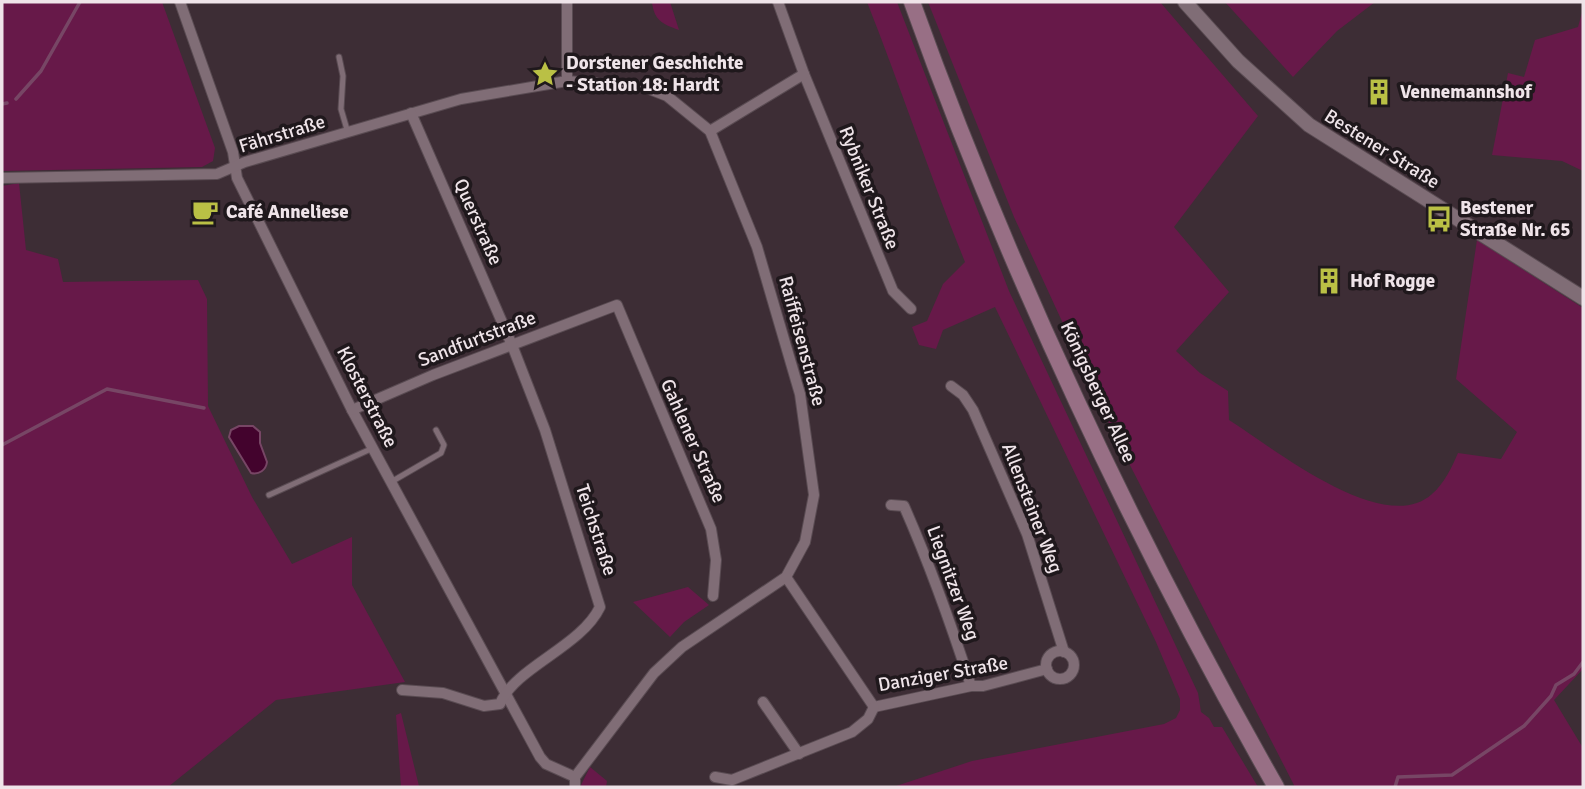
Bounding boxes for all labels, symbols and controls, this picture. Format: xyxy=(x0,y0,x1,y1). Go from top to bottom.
place label: Dorstener Geschichte - Station 18: Hardt xyxy=(566,51,744,97)
place icon: Dorstener Geschichte - Station 18: Hardt xyxy=(530,59,560,89)
building icon: Vennemannshof xyxy=(1364,77,1394,107)
place label: Vennemannshof xyxy=(1400,80,1533,104)
street label: Bestener Straße xyxy=(1320,104,1444,194)
street label: Fährstraße xyxy=(236,109,328,159)
street label: Rybniker Straße xyxy=(833,123,905,253)
street label: Querstraße xyxy=(448,175,508,269)
place label: Bestener Straße Nr. 65 xyxy=(1460,196,1571,242)
cafe icon: Café Anneliese xyxy=(190,197,220,227)
place label: Café Anneliese xyxy=(226,200,349,224)
bus stop icon: Bestener Straße Nr. 65 xyxy=(1424,204,1454,234)
building icon: Hof Rogge xyxy=(1314,266,1344,296)
place label: Hof Rogge xyxy=(1350,269,1435,293)
street label: Raiffeisenstraße xyxy=(773,273,831,409)
street label: Sandfurtstraße xyxy=(415,306,539,372)
street label: Königsberger Allee xyxy=(1055,318,1141,466)
street label: Klosterstraße xyxy=(331,342,403,452)
street label: Gahlener Straße xyxy=(655,375,731,507)
street label: Allensteiner Weg xyxy=(996,440,1068,576)
street label: Teichstraße xyxy=(570,481,622,579)
street label: Liegnitzer Weg xyxy=(921,522,985,644)
street label: Danziger Straße xyxy=(876,651,1010,697)

